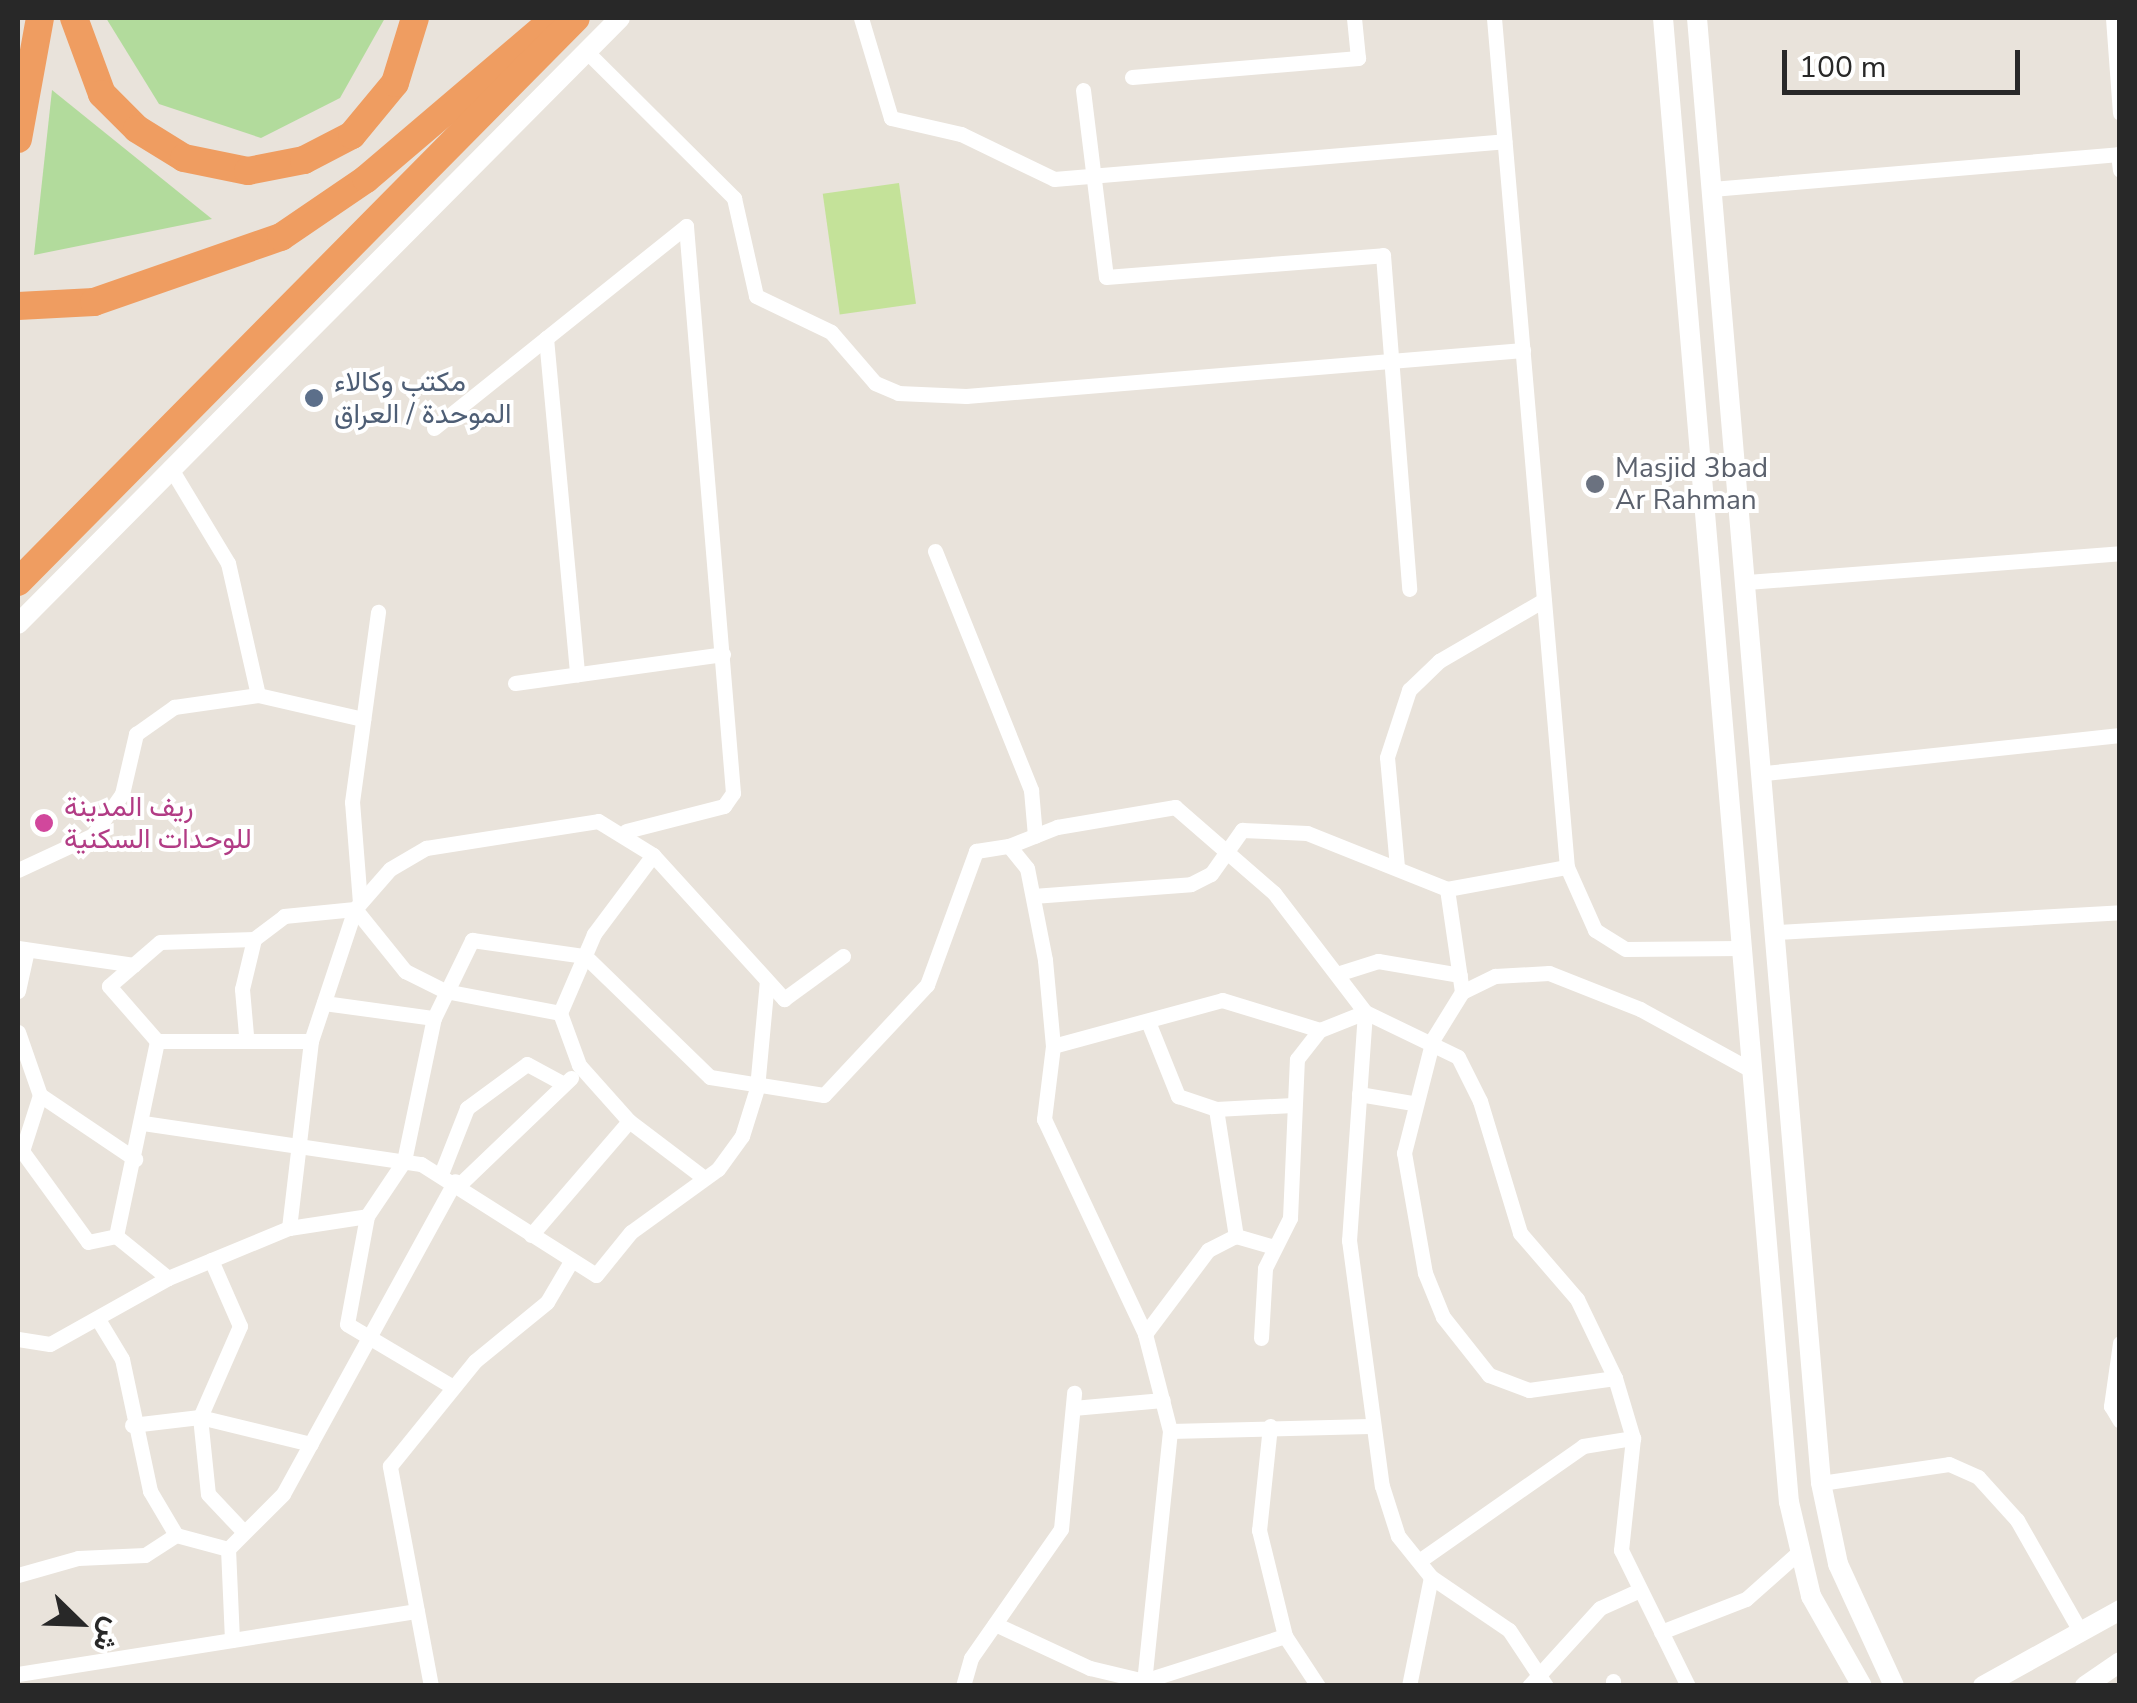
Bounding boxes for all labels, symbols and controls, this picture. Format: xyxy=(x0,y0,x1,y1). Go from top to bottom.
scale bar xyxy=(1787,30,2024,92)
text: 100 m xyxy=(1799,47,1886,88)
place label: مكتب وكالاء الموحدة / العراق xyxy=(334,365,511,431)
marker: مكتب وكالاء الموحدة / العراق xyxy=(303,387,325,409)
place label: Masjid 3bad Ar Rahman xyxy=(1615,451,1768,517)
marker: Masjid 3bad Ar Rahman xyxy=(1584,473,1606,495)
place label: ريف المدينة للوحدات السكنية xyxy=(64,790,252,856)
marker: ريف المدينة للوحدات السكنية xyxy=(33,812,55,834)
north arrow xyxy=(30,1573,130,1673)
text: ش xyxy=(84,1612,132,1658)

